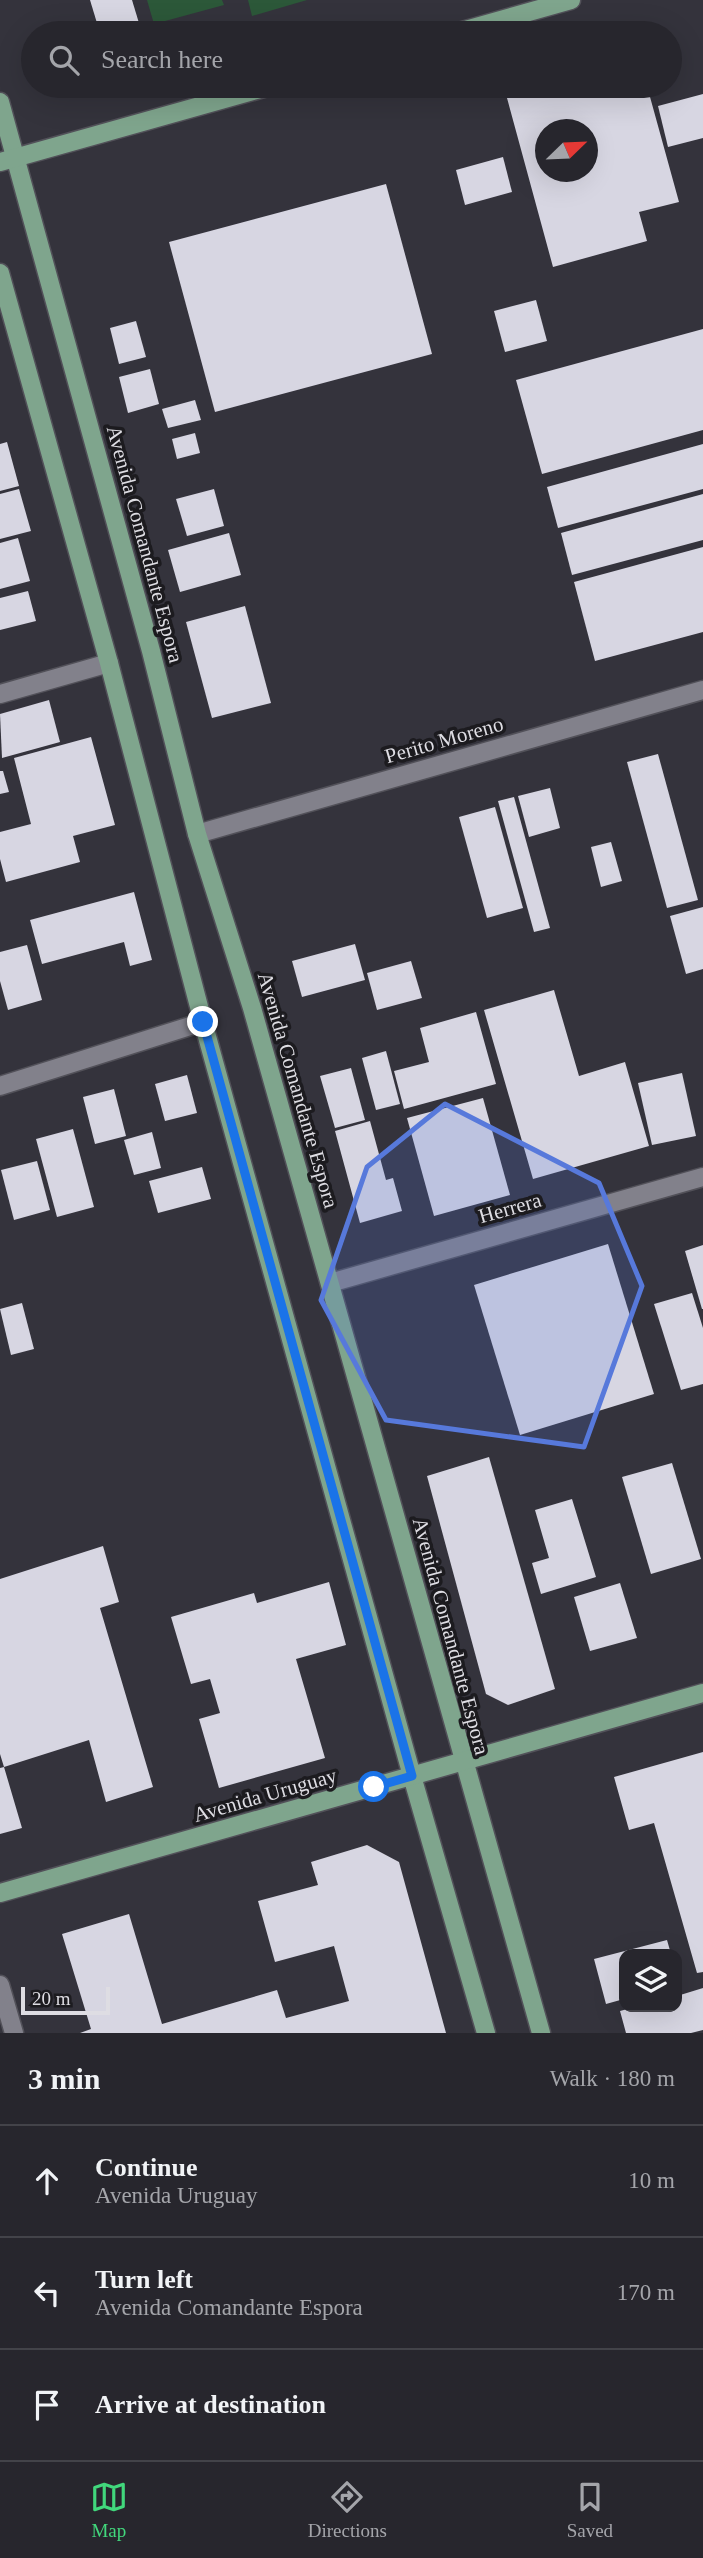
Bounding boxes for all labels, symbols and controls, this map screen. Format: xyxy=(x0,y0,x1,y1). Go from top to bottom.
search box xyxy=(21,21,682,98)
icon: search xyxy=(45,41,83,79)
text: Search here xyxy=(101,45,223,74)
north arrow xyxy=(535,119,598,182)
street label: Avenida Comandante Espora xyxy=(102,423,188,666)
street label: Perito Moreno xyxy=(382,712,506,768)
street label: Avenida Comandante Espora xyxy=(253,969,343,1211)
route end xyxy=(187,1006,218,1037)
street label: Herrera xyxy=(476,1187,545,1228)
street label: Avenida Comandante Espora xyxy=(408,1515,494,1758)
street label: Avenida Uruguay xyxy=(190,1763,340,1827)
route start xyxy=(358,1771,389,1802)
map controls xyxy=(619,1949,682,2012)
button: layers xyxy=(619,1949,682,2012)
scale bar xyxy=(21,1984,110,2016)
text: 20 m xyxy=(32,1988,71,2009)
text: 3 min xyxy=(28,2062,101,2095)
text: Walk · 180 m xyxy=(550,2066,675,2091)
text: Continue xyxy=(95,2153,198,2182)
icon: ahead xyxy=(28,2162,66,2200)
text: 10 m xyxy=(628,2168,675,2193)
text: Avenida Uruguay xyxy=(95,2183,257,2208)
text: Turn left xyxy=(95,2265,193,2294)
icon: left xyxy=(28,2274,66,2312)
text: 170 m xyxy=(617,2280,675,2305)
text: Avenida Comandante Espora xyxy=(95,2295,363,2320)
icon: arrive xyxy=(28,2386,66,2424)
text: Arrive at destination xyxy=(95,2390,326,2419)
tab: Map xyxy=(90,2478,128,2542)
tab: Directions xyxy=(308,2478,387,2542)
tab: Saved xyxy=(567,2478,613,2542)

